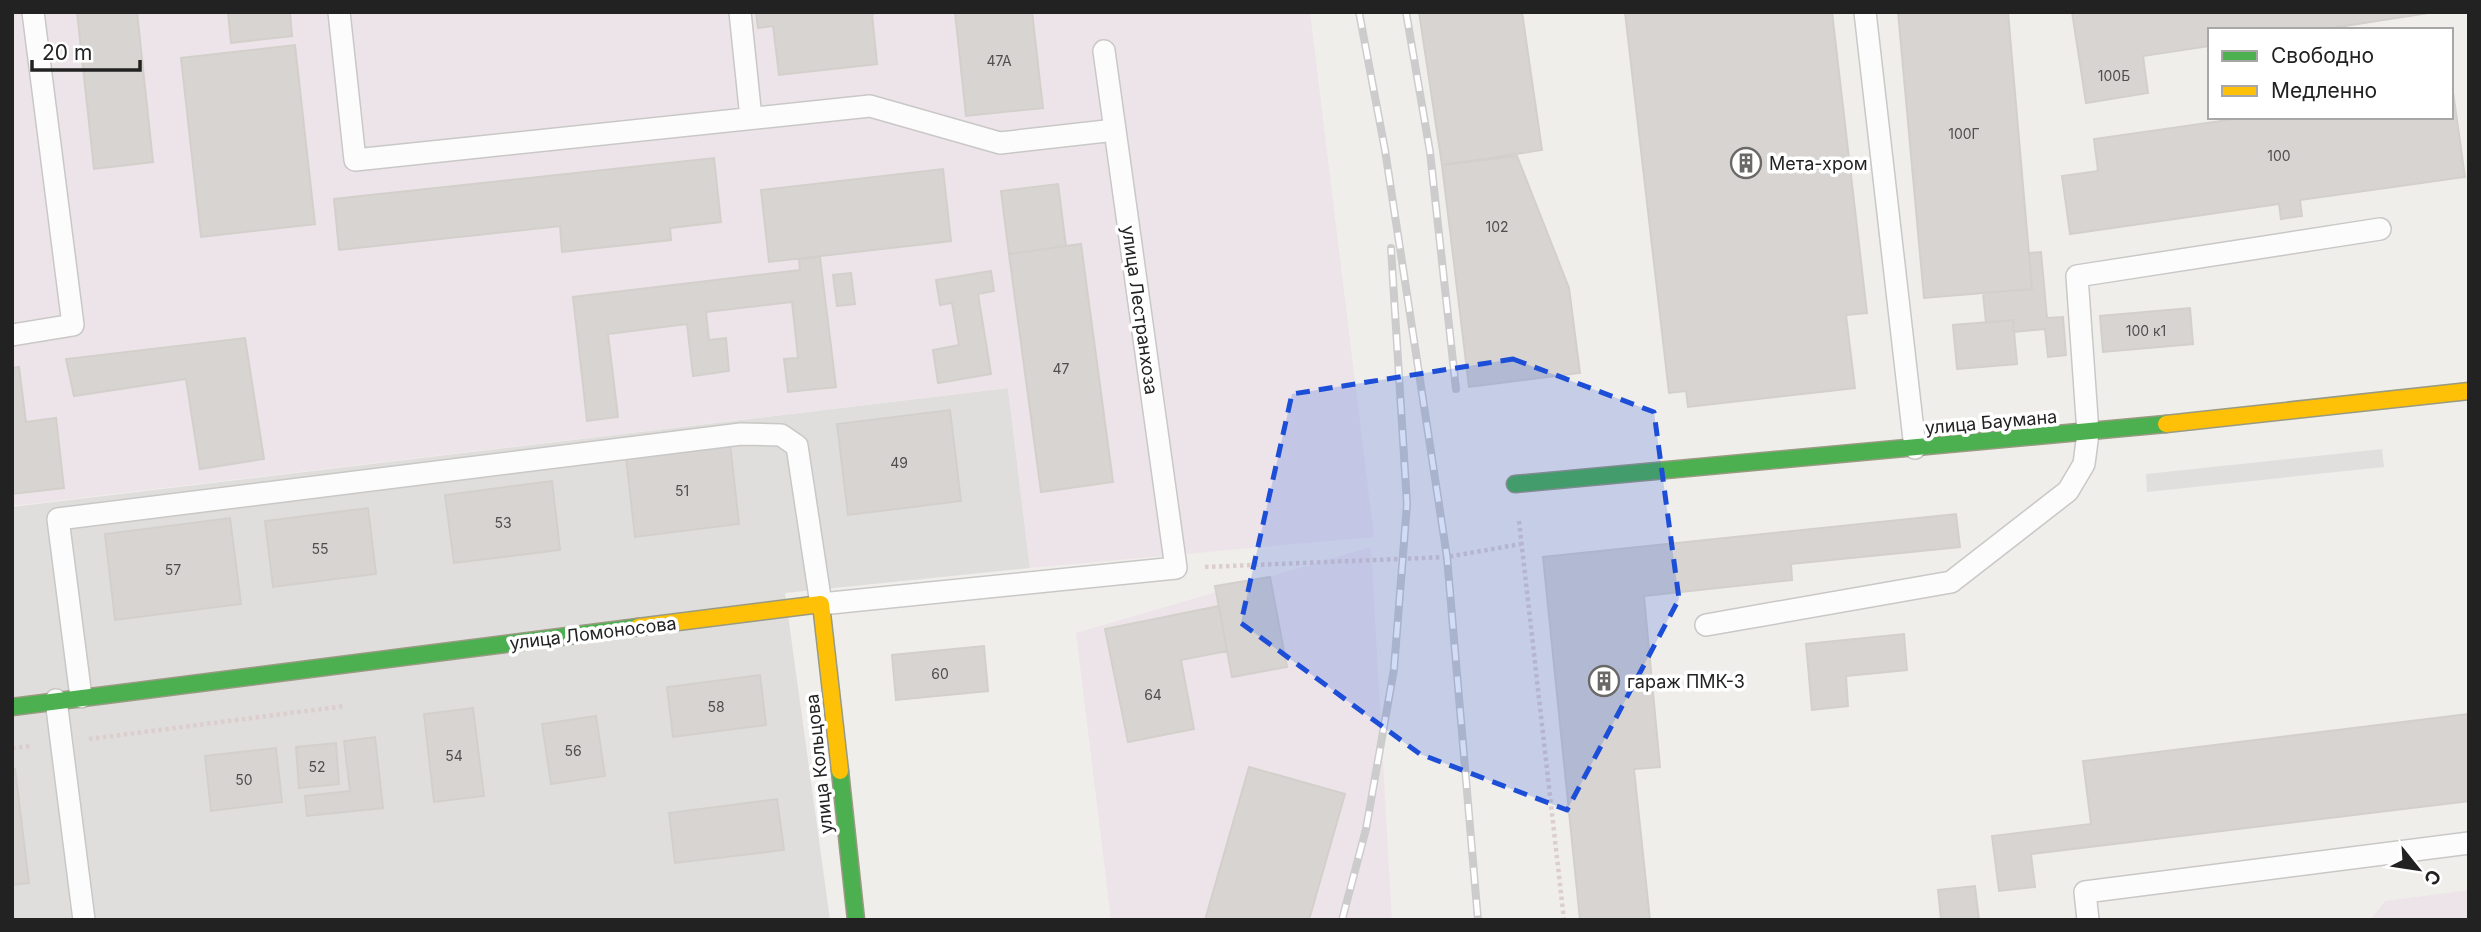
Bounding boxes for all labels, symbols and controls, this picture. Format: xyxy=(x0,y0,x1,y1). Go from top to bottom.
scale bar xyxy=(32,28,140,72)
legend xyxy=(2208,28,2453,119)
text: 20 m xyxy=(42,40,92,65)
text: Свободно xyxy=(2271,43,2374,68)
house number: 47А xyxy=(986,52,1012,69)
house number: 100Б xyxy=(2098,67,2130,84)
text: Медленно xyxy=(2271,78,2377,103)
house number: 100Г xyxy=(1948,125,1980,142)
building icon: Мета-хром xyxy=(1729,146,1763,180)
house number: 100 xyxy=(2267,147,2291,164)
place label: Мета-хром xyxy=(1769,153,1868,174)
house number: 102 xyxy=(1485,218,1509,235)
street label: улица Лестранхоза xyxy=(1118,224,1162,396)
house number: 100 к1 xyxy=(2126,322,2166,339)
house number: 47 xyxy=(1053,360,1070,377)
street label: улица Баумана xyxy=(1924,406,2058,438)
house number: 49 xyxy=(890,454,908,471)
house number: 51 xyxy=(675,482,689,499)
house number: 53 xyxy=(494,514,512,531)
house number: 55 xyxy=(311,540,329,557)
house number: 57 xyxy=(165,561,181,578)
street label: улица Ломоносова xyxy=(508,612,678,654)
building icon: гараж ПМК-3 xyxy=(1587,664,1621,698)
house number: 60 xyxy=(931,665,949,682)
place label: гараж ПМК-3 xyxy=(1627,671,1745,692)
house number: 64 xyxy=(1144,686,1162,703)
street label: улица Кольцова xyxy=(801,693,837,835)
house number: 58 xyxy=(707,698,725,715)
house number: 56 xyxy=(564,742,582,759)
house number: 54 xyxy=(445,747,463,764)
house number: 52 xyxy=(308,758,326,775)
house number: 50 xyxy=(235,771,253,788)
north arrow xyxy=(2383,834,2453,904)
text: С xyxy=(2419,865,2446,889)

